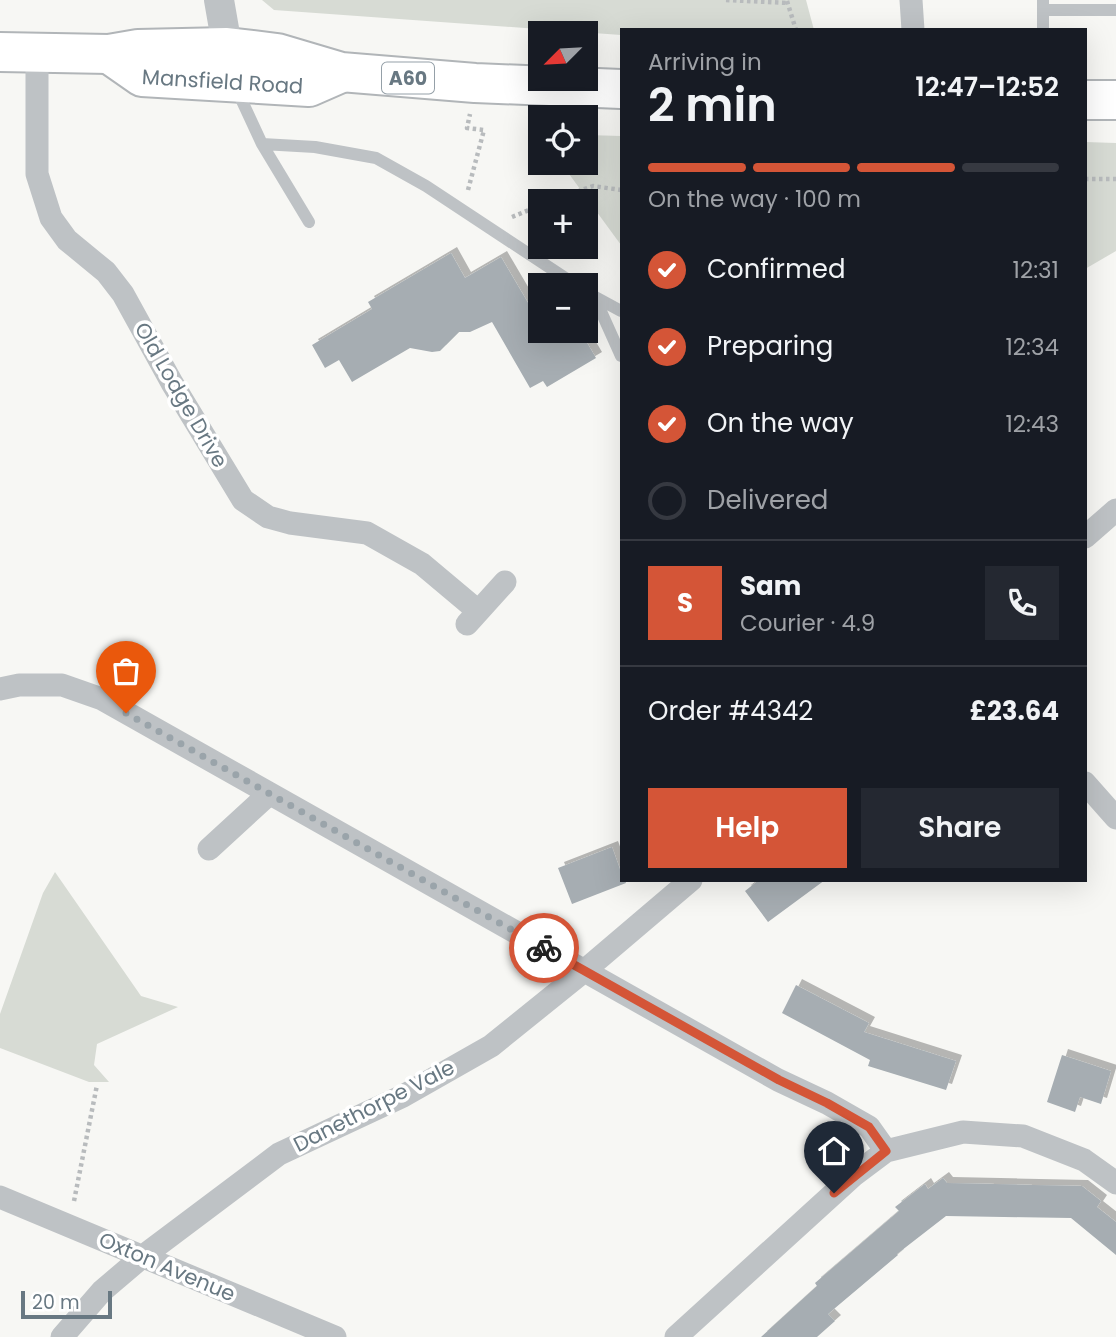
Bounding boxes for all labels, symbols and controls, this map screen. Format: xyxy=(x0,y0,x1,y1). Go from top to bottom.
north arrow xyxy=(528,21,598,91)
map controls xyxy=(528,21,598,343)
text: Arriving in xyxy=(648,46,762,78)
street label: Mansfield Road xyxy=(141,62,304,101)
road number: A60 xyxy=(382,62,434,94)
text: 12:47–12:52 xyxy=(915,69,1059,105)
text: 2 min xyxy=(648,73,777,137)
button: locate xyxy=(528,105,598,175)
text: On the way · 100 m xyxy=(648,183,861,215)
button: + xyxy=(528,189,598,259)
icon: check xyxy=(648,251,686,289)
text: Confirmed xyxy=(707,251,845,287)
text: 12:31 xyxy=(1013,254,1059,286)
button: − xyxy=(528,273,598,343)
street label: Old Lodge Drive xyxy=(128,317,235,473)
icon: check xyxy=(648,328,686,366)
text: Preparing xyxy=(707,328,833,364)
text: 12:34 xyxy=(1006,331,1059,363)
icon: check xyxy=(648,405,686,443)
text: On the way xyxy=(707,405,854,441)
text: 12:43 xyxy=(1006,408,1059,440)
text: Delivered xyxy=(707,482,828,518)
button: phone xyxy=(985,566,1059,640)
text: Sam xyxy=(740,568,801,604)
text: S xyxy=(677,585,693,621)
text: Courier · 4.9 xyxy=(740,607,875,639)
pin xyxy=(96,641,156,713)
icon: bag xyxy=(107,652,145,690)
text: Order #4342 xyxy=(648,693,813,729)
text: £23.64 xyxy=(970,693,1059,729)
button: Help xyxy=(648,788,847,868)
button: Share xyxy=(861,788,1059,868)
courier xyxy=(509,913,579,983)
icon: bike xyxy=(525,929,563,967)
street label: Danethorpe Vale xyxy=(288,1052,459,1159)
pin xyxy=(804,1121,864,1193)
icon: home xyxy=(815,1132,853,1170)
street label: Oxton Avenue xyxy=(95,1225,240,1308)
scale bar xyxy=(21,1288,112,1320)
text: 20 m xyxy=(32,1289,80,1316)

